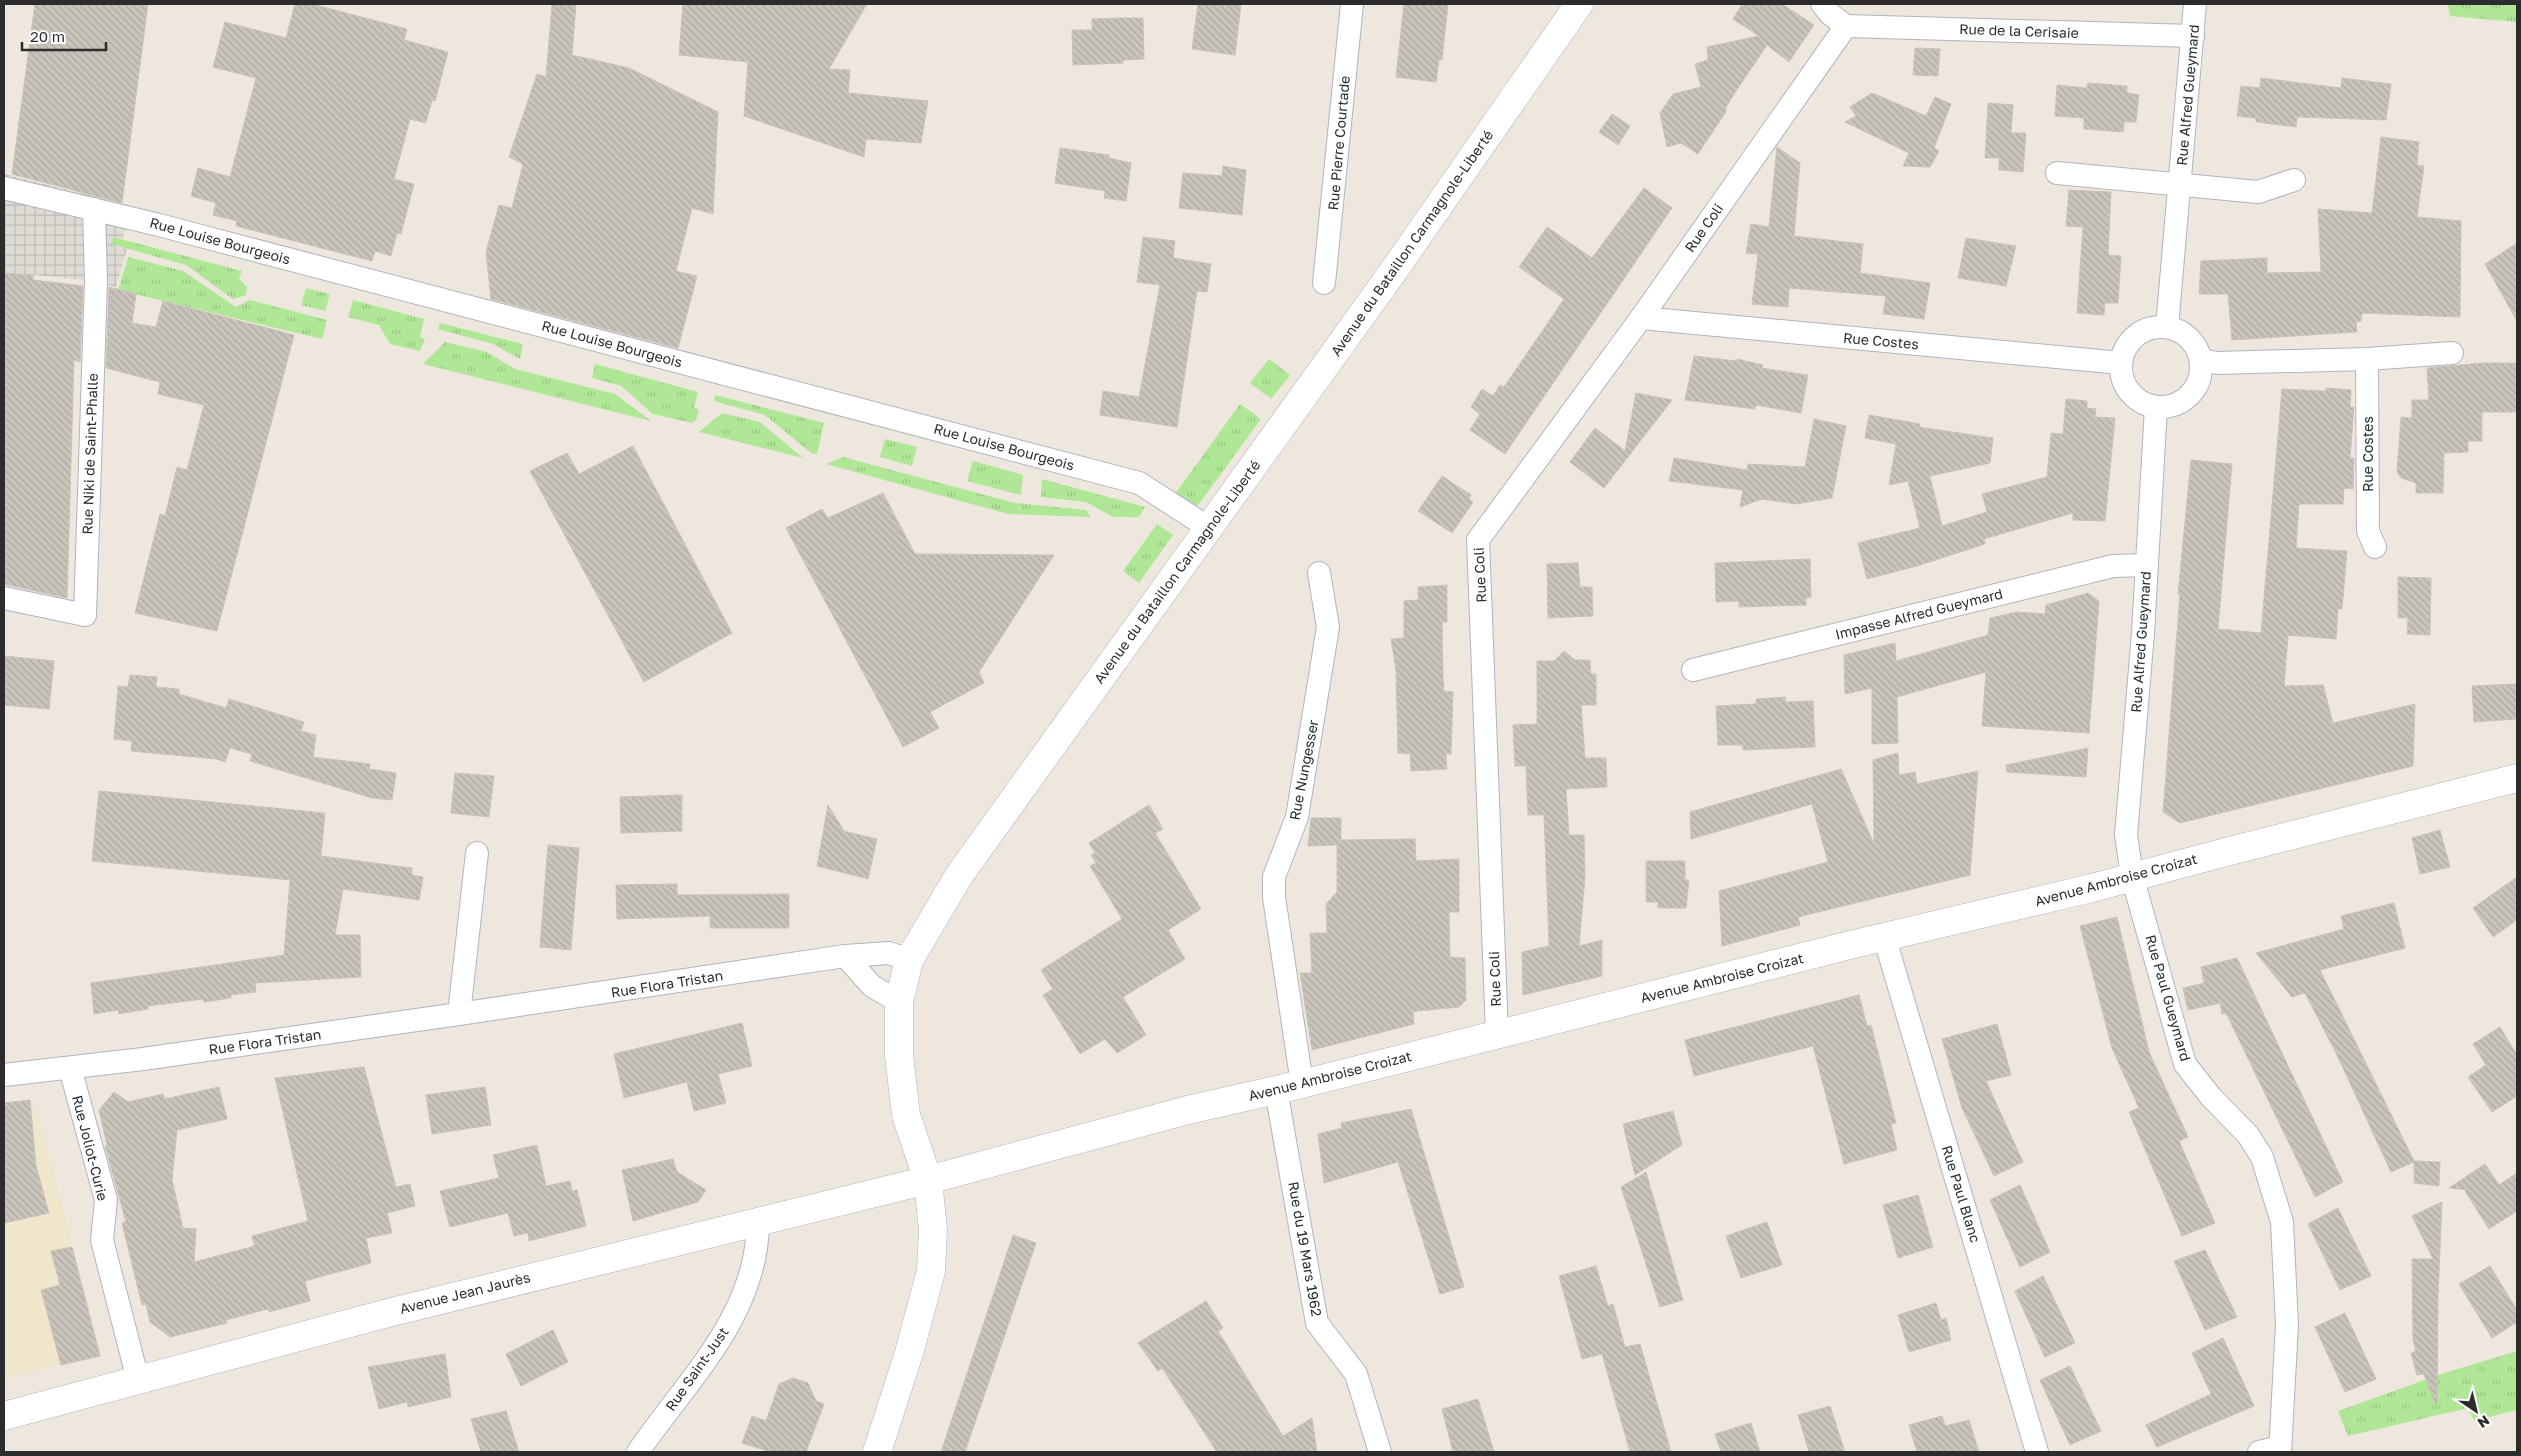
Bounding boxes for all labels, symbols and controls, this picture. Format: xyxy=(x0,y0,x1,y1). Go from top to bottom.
scale bar xyxy=(22,20,106,52)
street label: Rue de la Cerisaie xyxy=(1959,20,2079,41)
street label: Rue Alfred Gueymard xyxy=(2173,24,2202,166)
text: 20 m xyxy=(30,27,65,45)
street label: Rue Pierre Courtade xyxy=(1324,75,1353,211)
street label: Avenue du Bataillon Carmagnole-Liberté xyxy=(1327,127,1496,359)
street label: Rue Coli xyxy=(1681,200,1726,255)
street label: Rue Louise Bourgeois xyxy=(148,214,292,267)
street label: Rue Louise Bourgeois xyxy=(540,317,684,370)
street label: Rue Costes xyxy=(1843,329,1920,352)
street label: Rue Niki de Saint-Phalle xyxy=(78,373,101,535)
street label: Rue Costes xyxy=(2359,416,2376,492)
street label: Rue Louise Bourgeois xyxy=(932,420,1076,473)
street label: Avenue du Bataillon Carmagnole-Liberté xyxy=(1090,457,1263,687)
street label: Rue Coli xyxy=(1470,547,1489,603)
street label: Rue Alfred Gueymard xyxy=(2127,571,2154,713)
street label: Impasse Alfred Gueymard xyxy=(1833,584,2004,643)
street label: Rue Nungesser xyxy=(1285,718,1322,822)
street label: Avenue Ambroise Croizat xyxy=(2033,850,2199,909)
street label: Rue Paul Gueymard xyxy=(2142,933,2195,1063)
street label: Avenue Ambroise Croizat xyxy=(1639,949,1805,1006)
street label: Rue Coli xyxy=(1485,951,1504,1007)
street label: Rue Flora Tristan xyxy=(610,966,724,1001)
street label: Rue Flora Tristan xyxy=(208,1025,322,1058)
street label: Avenue Ambroise Croizat xyxy=(1247,1047,1413,1104)
street label: Rue Joliot-Curie xyxy=(69,1093,112,1202)
street label: Rue Paul Blanc xyxy=(1939,1143,1984,1245)
street label: Rue du 19 Mars 1962 xyxy=(1285,1180,1326,1318)
street label: Avenue Jean Jaurès xyxy=(398,1268,532,1317)
street label: Rue Saint-Just xyxy=(661,1324,732,1414)
north arrow xyxy=(2451,1386,2501,1436)
text: N xyxy=(2475,1412,2493,1432)

